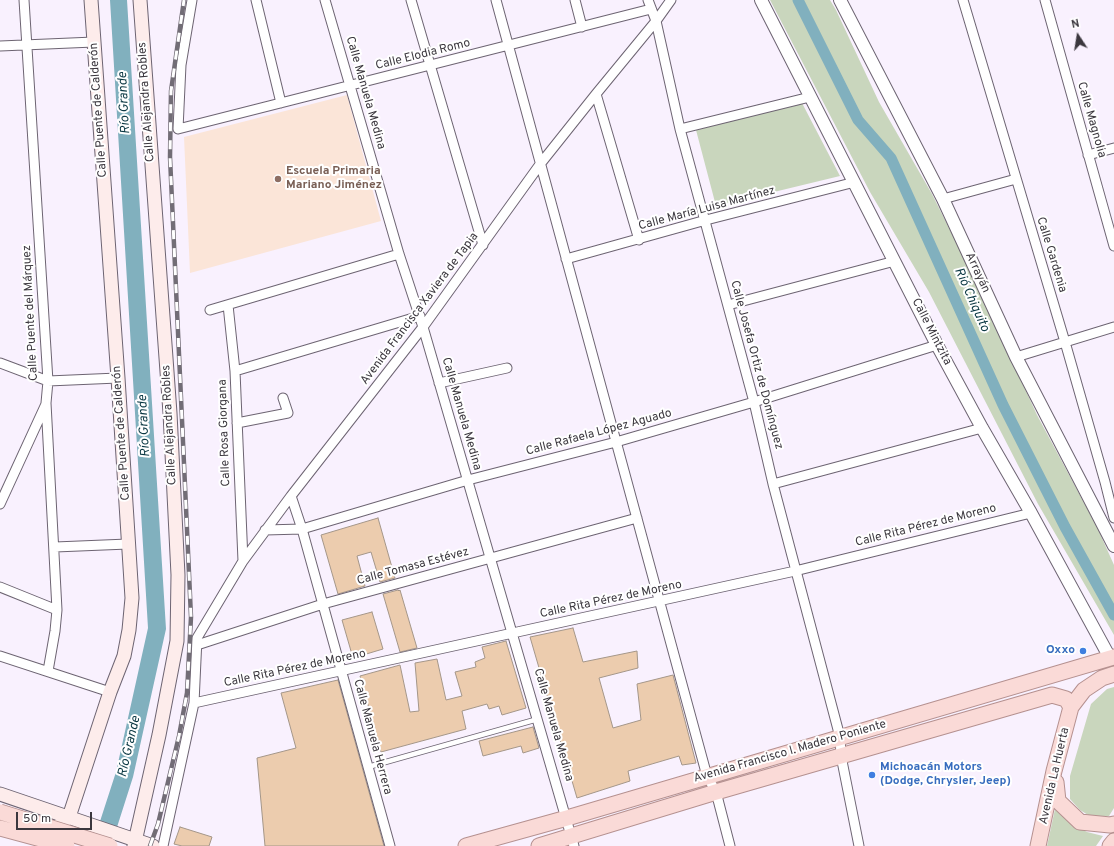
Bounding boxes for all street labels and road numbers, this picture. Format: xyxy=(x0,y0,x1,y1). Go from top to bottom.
street label: Calle Manuela Medina xyxy=(342,35,388,151)
street label: Calle Elodia Romo xyxy=(374,36,472,74)
street label: Calle Alejandra Robles xyxy=(136,41,158,163)
street label: Calle Puente de Calderón xyxy=(87,42,111,178)
street label: Calle Magnolia xyxy=(1073,80,1109,160)
street label: Calle María Luisa Martínez xyxy=(637,184,777,234)
street label: Calle Gardenia xyxy=(1033,216,1069,294)
street label: Avenida Francisca Xaviera de Tapia xyxy=(358,230,482,388)
street label: Calle Puente del Márquez xyxy=(20,245,42,381)
street label: Arrayán xyxy=(961,251,993,295)
street label: Calle Josefa Ortiz de Domínguez xyxy=(727,279,785,451)
street label: Calle Mintzita xyxy=(908,296,954,368)
street label: Calle Manuela Medina xyxy=(438,356,484,472)
street label: Calle Puente de Calderón xyxy=(110,365,134,501)
street label: Calle Alejandra Robles xyxy=(160,365,180,485)
street label: Calle Rosa Giorgana xyxy=(216,379,234,487)
street label: Calle Rafaela López Aguado xyxy=(525,407,673,459)
street label: Calle Rita Pérez de Moreno xyxy=(854,502,998,550)
street label: Calle Tomasa Estévez xyxy=(355,545,471,589)
street label: Calle Rita Pérez de Moreno xyxy=(539,578,683,622)
street label: Calle Rita Pérez de Moreno xyxy=(223,647,367,691)
street label: Calle Manuela Medina xyxy=(530,667,576,783)
street label: Calle Manuela Herrera xyxy=(350,678,394,796)
street label: Avenida Francisco I. Madero Poniente xyxy=(692,718,888,786)
street label: Avenida La Huerta xyxy=(1037,726,1073,826)

